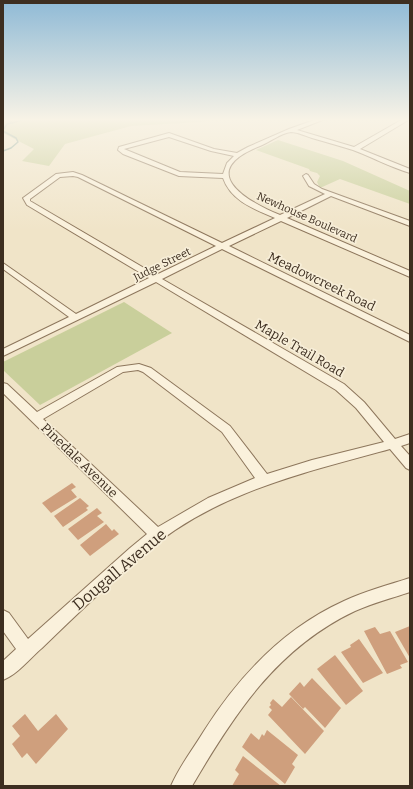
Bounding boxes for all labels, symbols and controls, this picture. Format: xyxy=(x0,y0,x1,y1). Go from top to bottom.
street label: Newhouse Boulevard xyxy=(255,189,359,246)
street label: Judge Street xyxy=(131,245,193,284)
street label: Meadowcreek Road xyxy=(266,249,378,314)
street label: Maple Trail Road xyxy=(253,317,347,380)
street label: Pinedale Avenue xyxy=(38,420,121,501)
street label: Dougall Avenue xyxy=(69,525,170,614)

